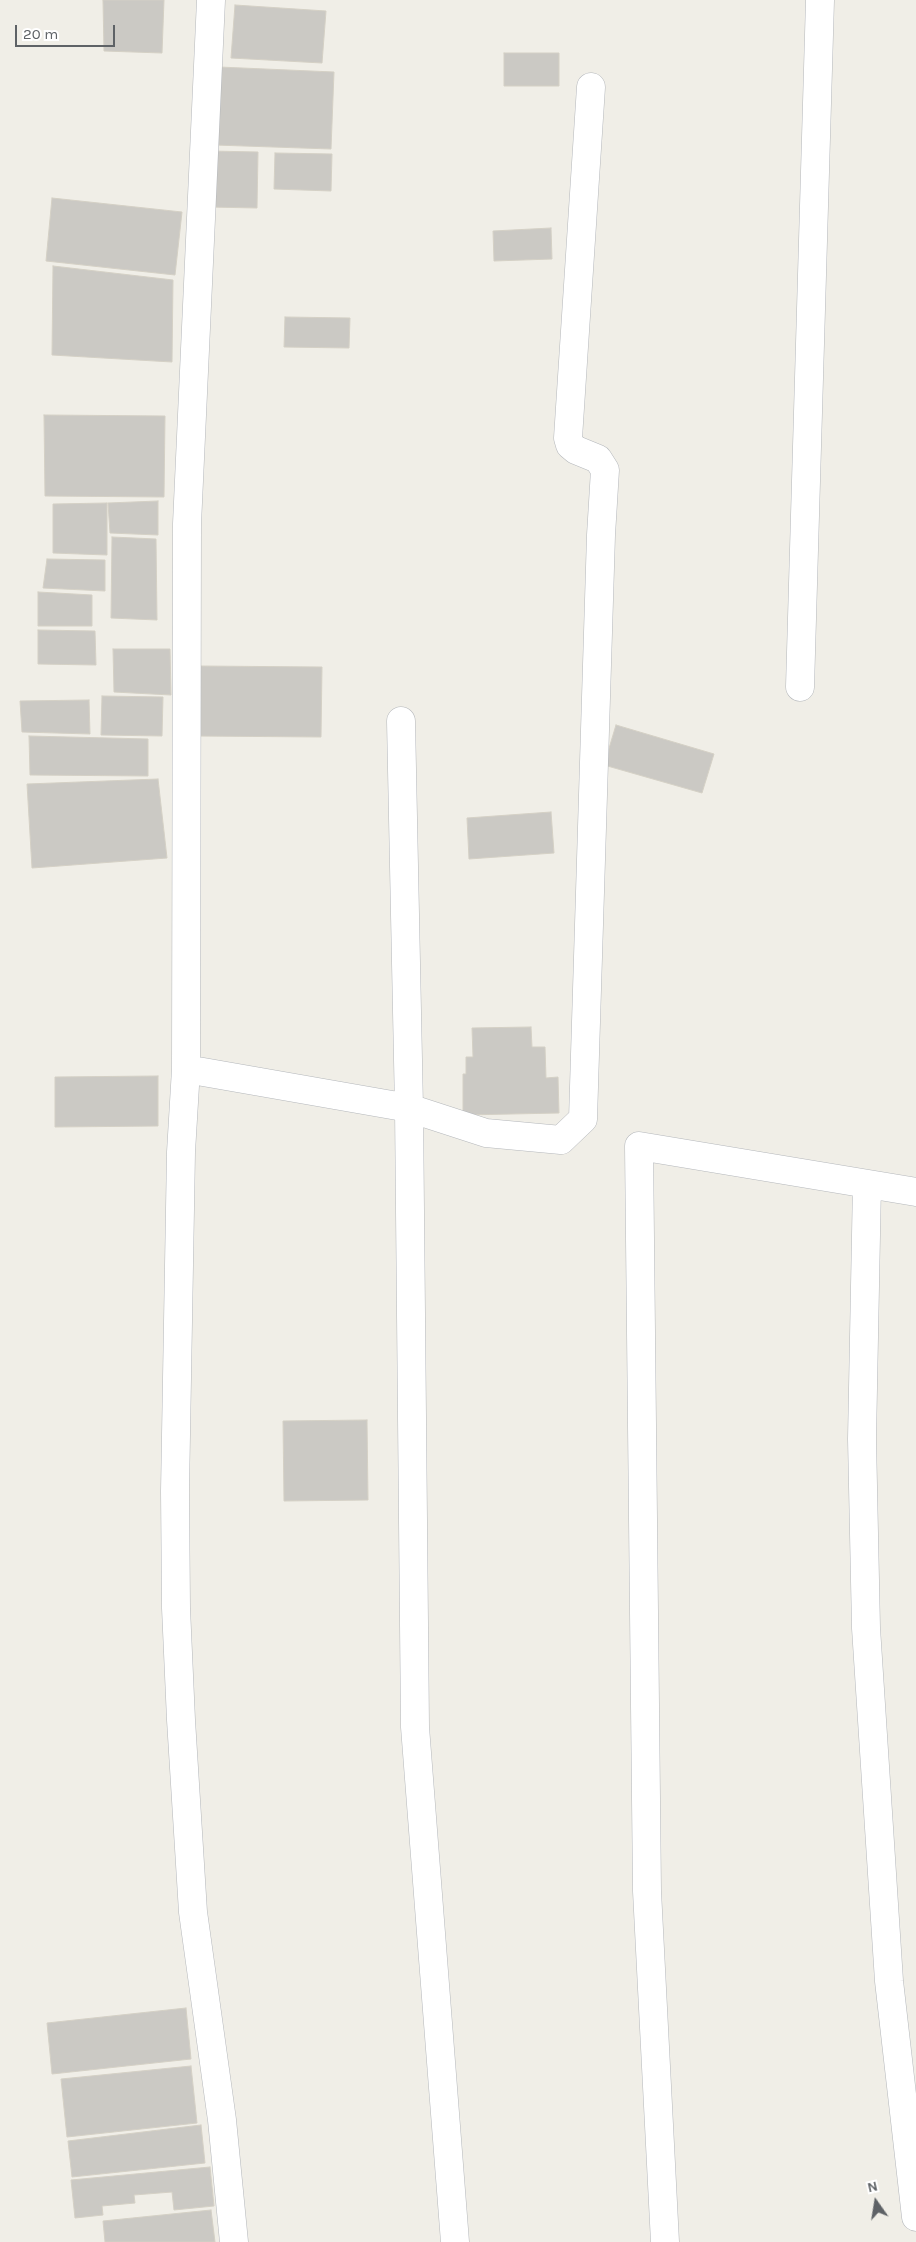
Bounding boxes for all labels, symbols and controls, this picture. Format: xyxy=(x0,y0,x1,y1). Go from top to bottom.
scale bar xyxy=(18,15,118,47)
text: 20 m xyxy=(23,25,58,43)
north arrow xyxy=(851,2177,901,2227)
text: N xyxy=(866,2177,879,2196)

